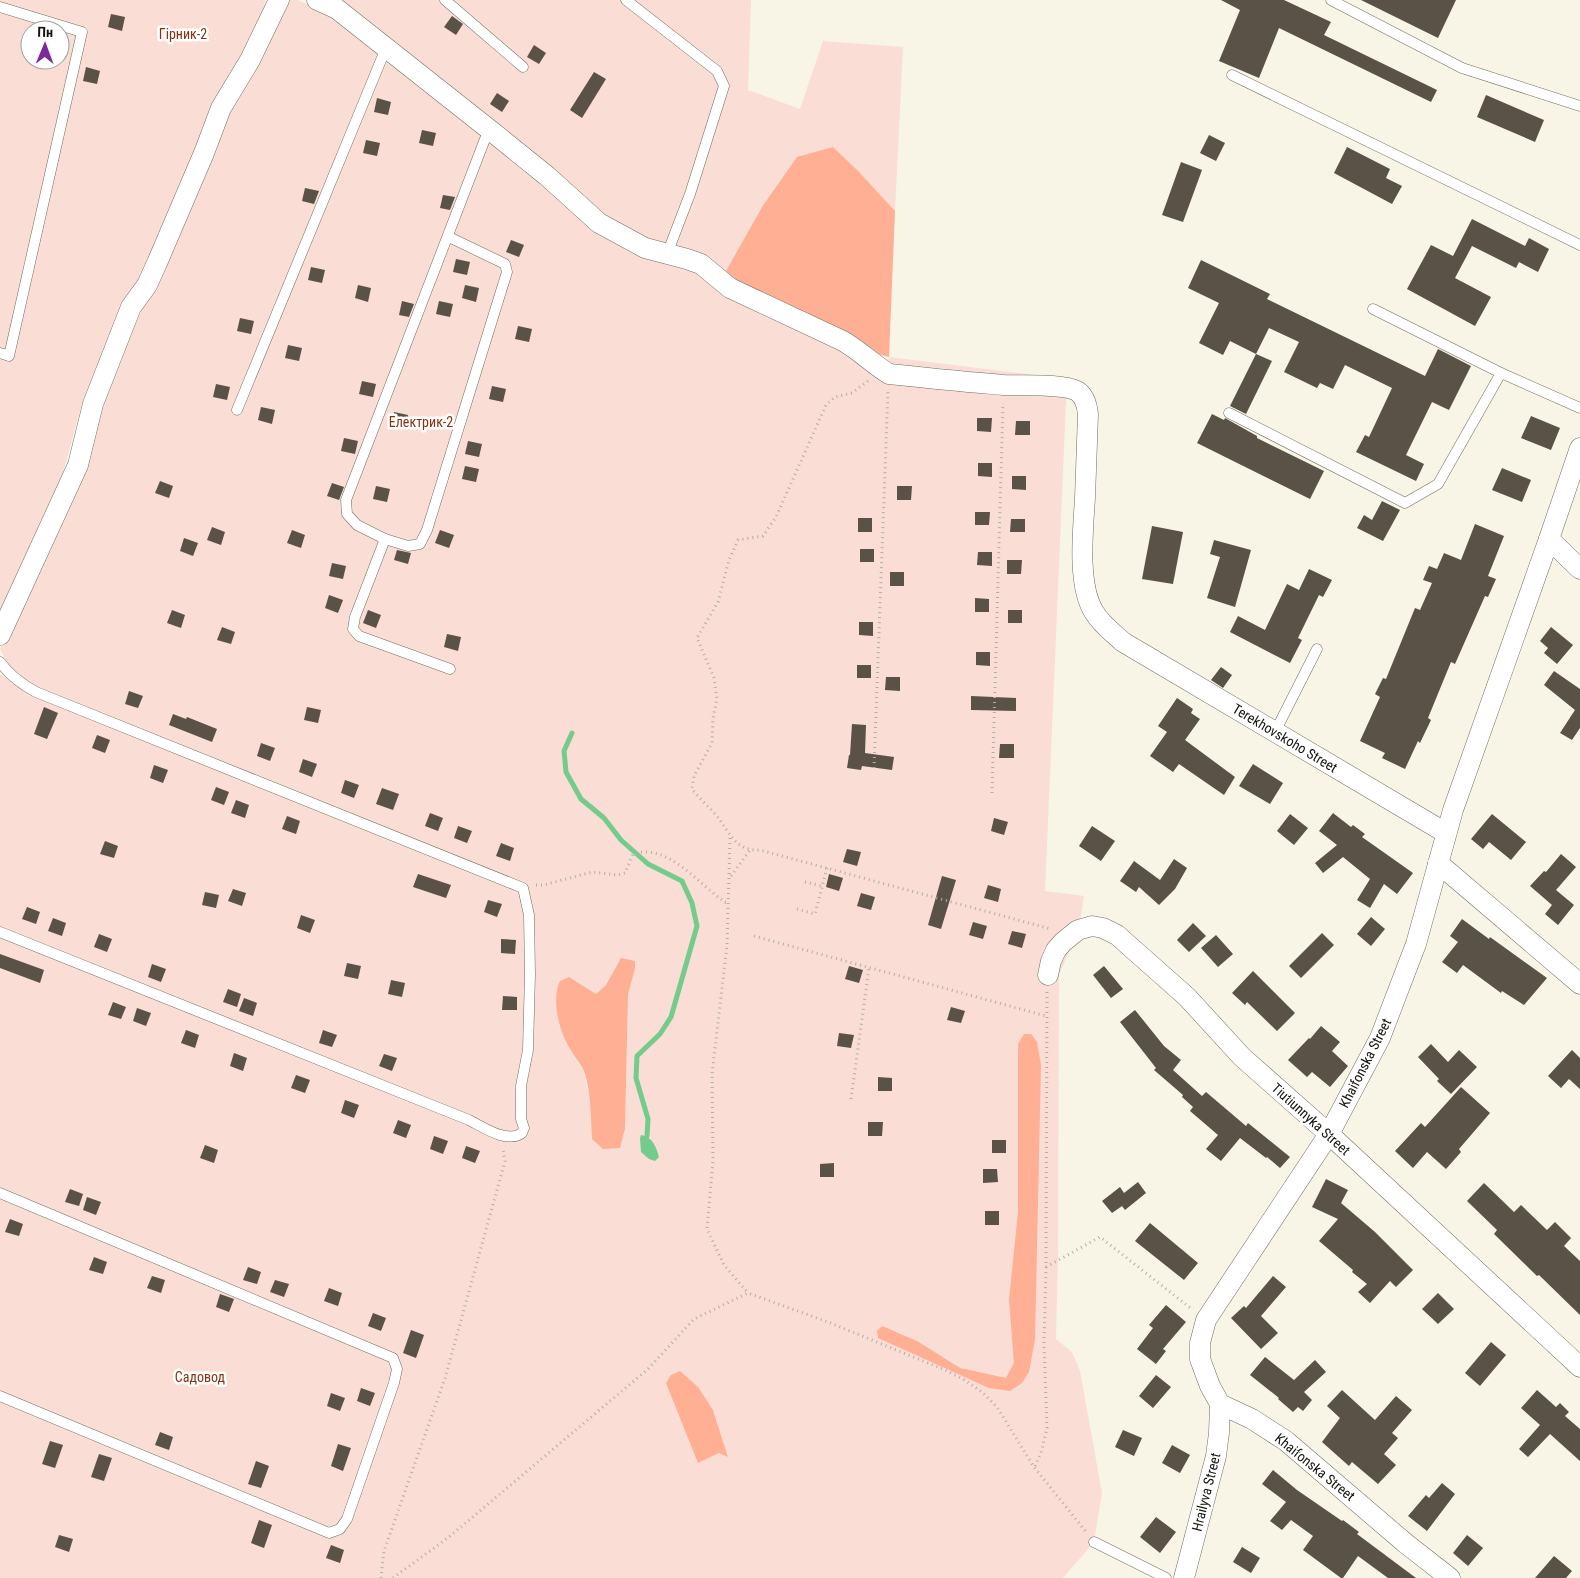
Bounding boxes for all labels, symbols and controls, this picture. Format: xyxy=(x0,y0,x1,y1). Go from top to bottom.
north arrow xyxy=(20,20,70,70)
text: Пн xyxy=(37,24,53,40)
park label: Гірник-2 xyxy=(159,26,207,42)
park label: Електрик-2 xyxy=(389,414,453,430)
street label: Terekhovskoho Street xyxy=(1230,700,1340,776)
street label: Khaifonska Street xyxy=(1336,1016,1394,1110)
street label: Tiutiunnyka Street xyxy=(1269,1080,1353,1158)
park label: Садовод xyxy=(175,1369,226,1385)
street label: Khaifonska Street xyxy=(1272,1430,1358,1504)
street label: Hrailyva Street xyxy=(1189,1451,1223,1533)

